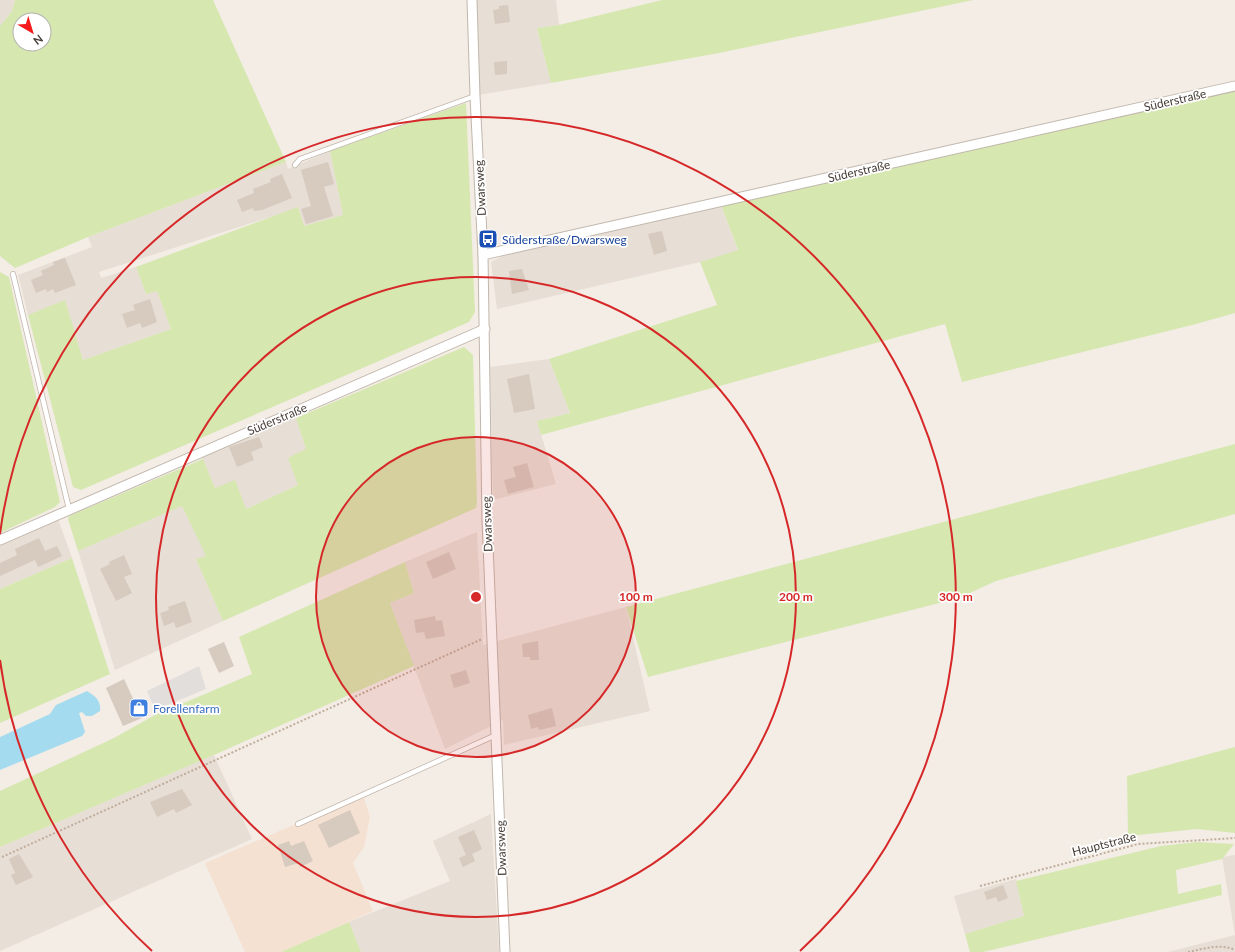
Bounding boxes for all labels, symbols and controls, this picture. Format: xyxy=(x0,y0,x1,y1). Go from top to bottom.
north arrow xyxy=(12,12,52,52)
text: N xyxy=(31,33,46,48)
street label: Süderstraße xyxy=(1142,86,1208,114)
street label: Süderstraße xyxy=(826,157,892,185)
street label: Dwarsweg xyxy=(471,160,489,216)
bus stop icon: Süderstraße/Dwarsweg xyxy=(477,228,499,250)
place label: Süderstraße/Dwarsweg xyxy=(502,232,627,247)
street label: Süderstraße xyxy=(245,400,309,438)
street label: Dwarsweg xyxy=(479,496,495,552)
text: 100 m xyxy=(619,589,653,604)
text: 200 m xyxy=(779,589,813,604)
text: 300 m xyxy=(939,589,973,604)
centre of rings xyxy=(469,590,483,604)
shop icon: Forellenfarm xyxy=(128,697,150,719)
place label: Forellenfarm xyxy=(153,701,220,716)
street label: Dwarsweg xyxy=(493,820,509,876)
street label: Hauptstraße xyxy=(1070,829,1138,859)

